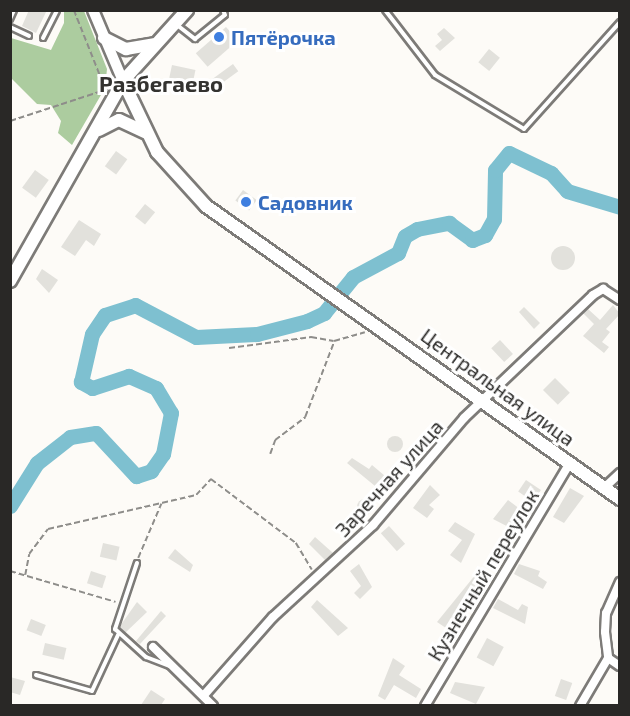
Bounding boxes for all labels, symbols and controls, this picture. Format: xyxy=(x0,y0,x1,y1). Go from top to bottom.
place label: Пятёрочка xyxy=(231,25,336,49)
marker: Пятёрочка xyxy=(212,30,226,44)
district label: Разбегаево xyxy=(99,71,223,97)
place label: Садовник xyxy=(258,190,353,214)
marker: Садовник xyxy=(239,195,253,209)
street label: Центральная улица xyxy=(416,323,580,451)
street label: Заречная улица xyxy=(330,415,448,541)
street label: Кузнечный переулок xyxy=(422,485,544,665)

